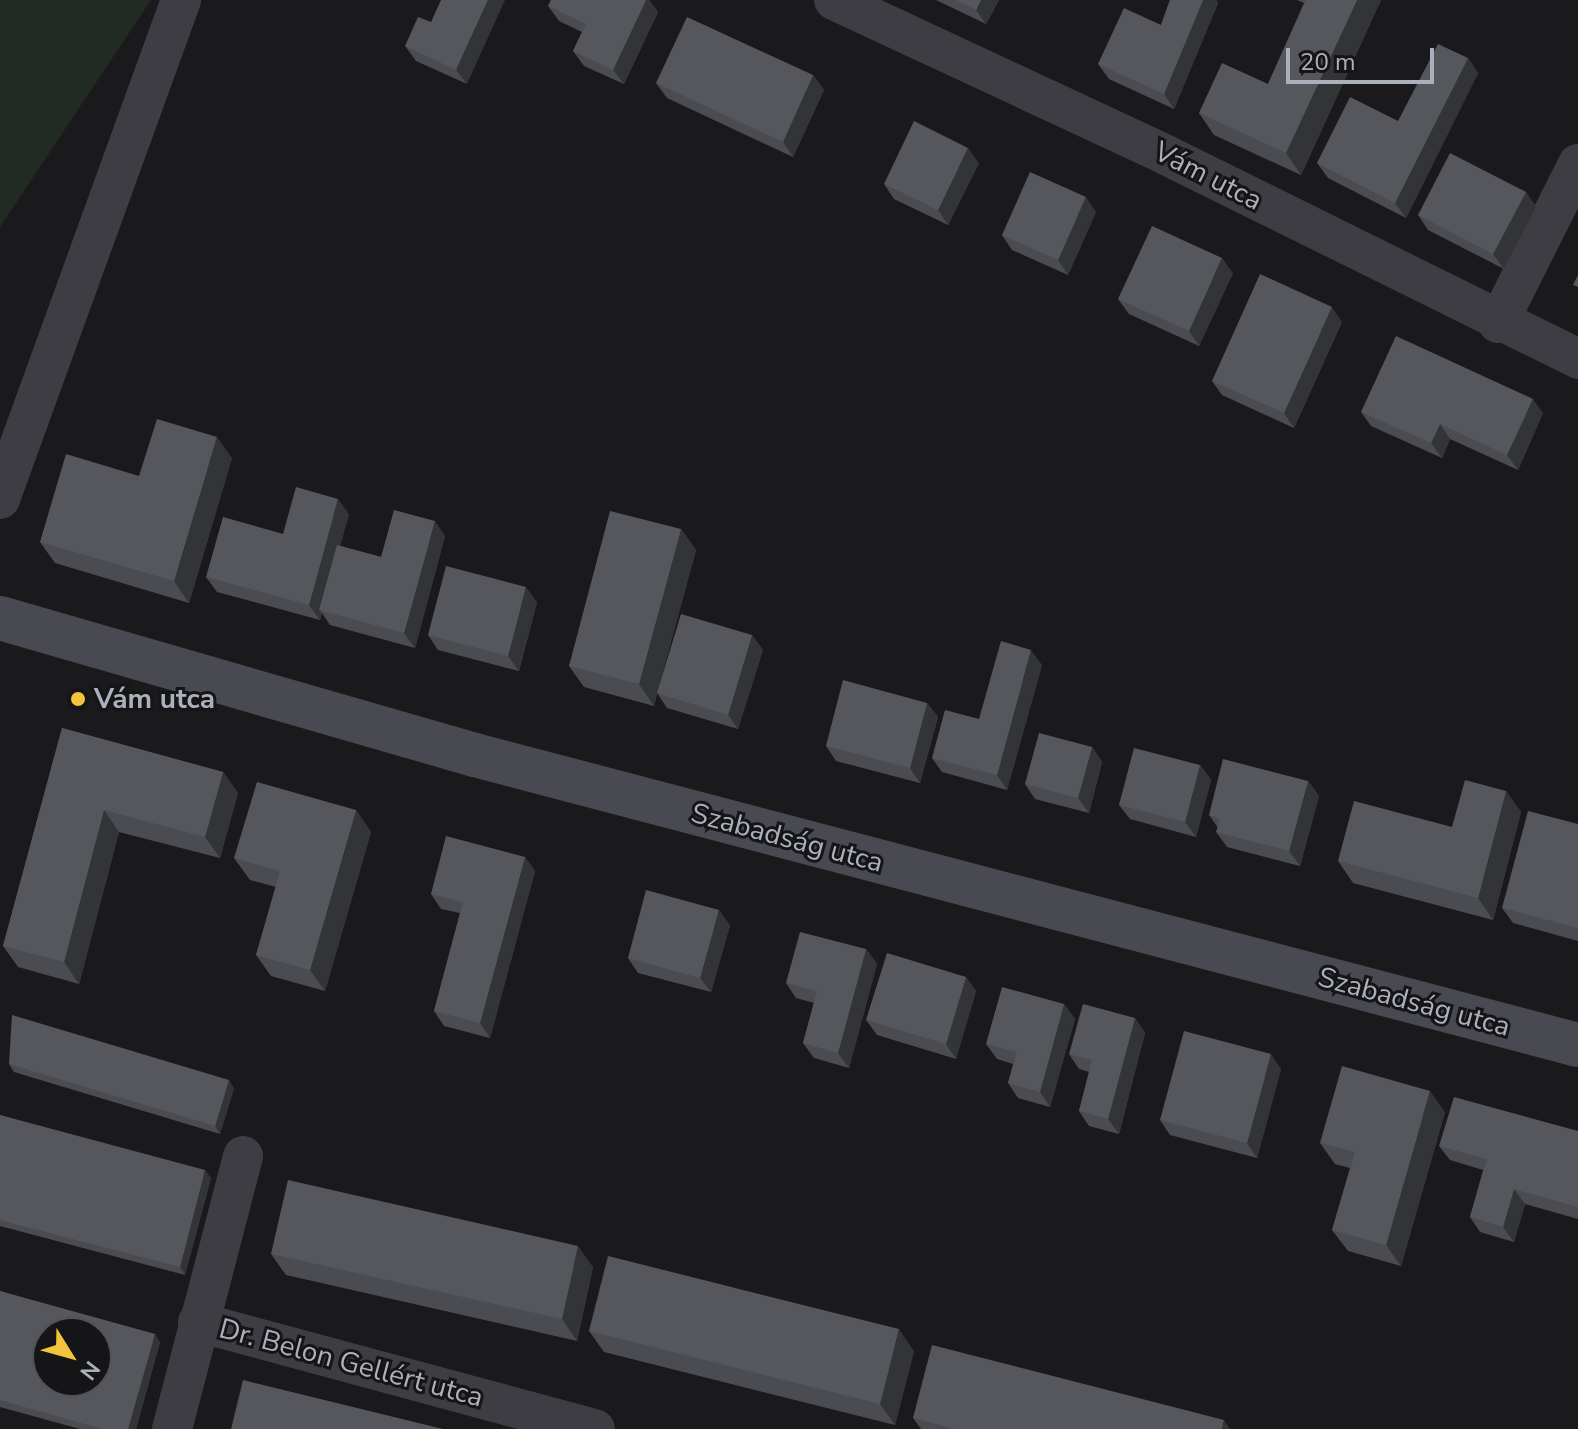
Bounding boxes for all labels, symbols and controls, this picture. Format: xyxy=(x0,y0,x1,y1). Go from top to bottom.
scale bar xyxy=(1290,32,1438,82)
text: 20 m xyxy=(1300,46,1356,78)
street label: Vám utca xyxy=(1148,135,1268,217)
place label: Vám utca xyxy=(94,682,215,716)
marker: Vám utca xyxy=(69,690,87,708)
street label: Szabadság utca xyxy=(687,796,887,880)
street label: Szabadság utca xyxy=(1314,960,1514,1044)
street label: Dr. Belon Gellért utca xyxy=(215,1312,487,1414)
north arrow xyxy=(32,1317,112,1397)
text: N xyxy=(73,1355,107,1386)

